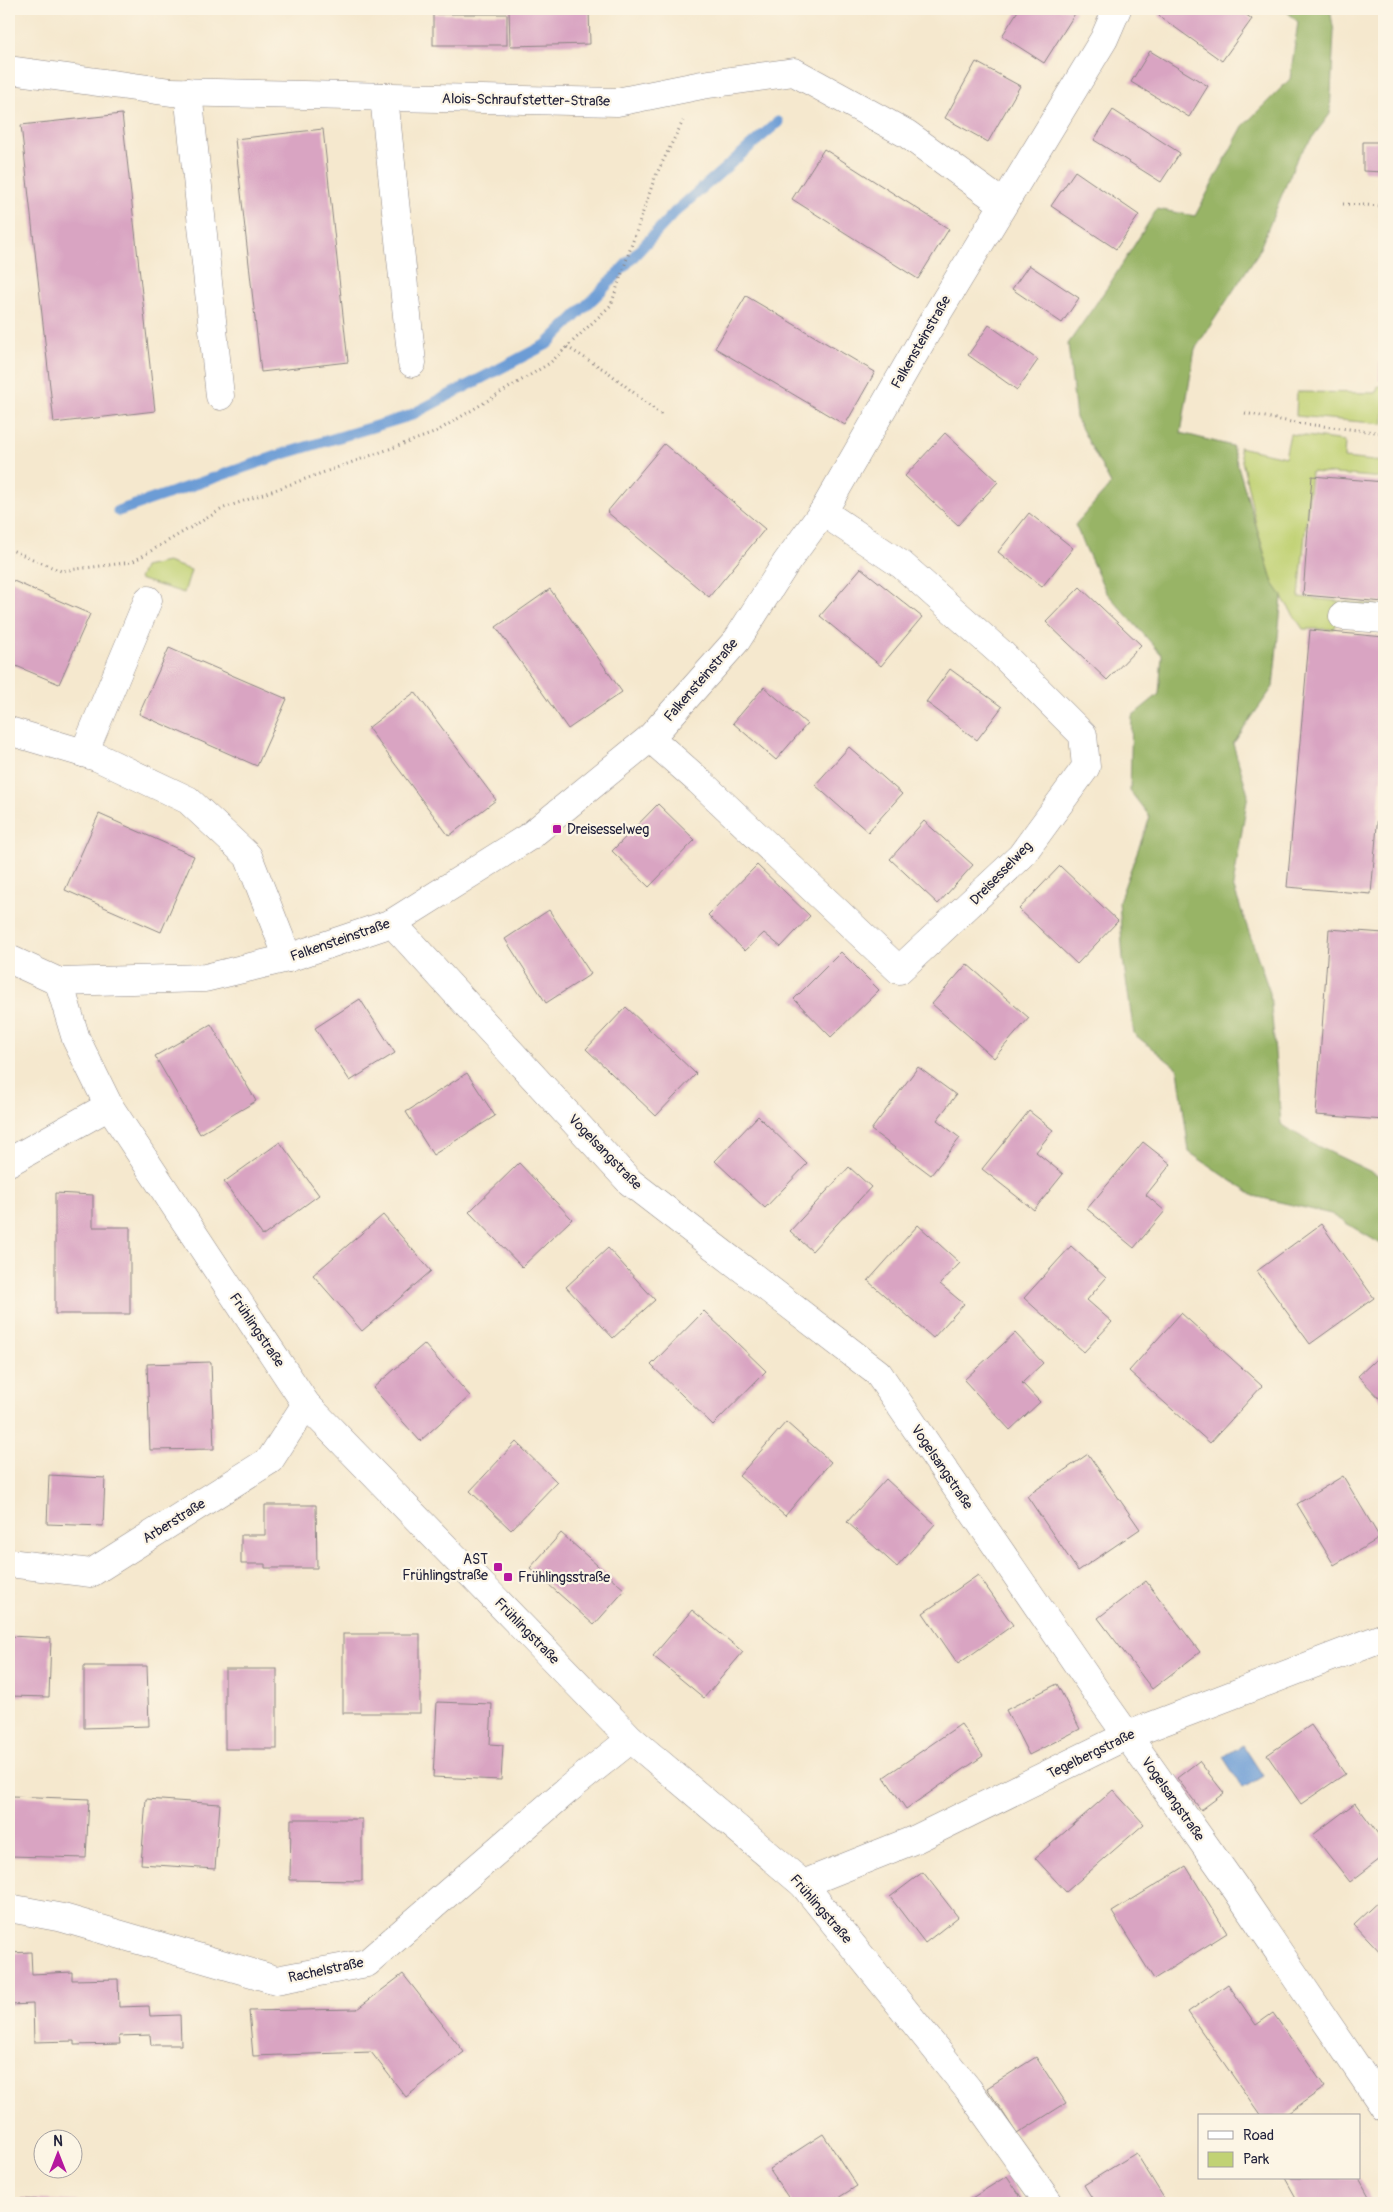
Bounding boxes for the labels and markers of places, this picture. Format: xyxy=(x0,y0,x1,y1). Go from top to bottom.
place label: Dreisesselweg xyxy=(567,821,649,838)
marker: Dreisesselweg xyxy=(551,823,563,835)
place label: AST Frühlingstraße xyxy=(402,1551,488,1584)
marker: AST Frühlingstraße xyxy=(492,1561,504,1573)
place label: Frühlingsstraße xyxy=(518,1569,610,1586)
marker: Frühlingsstraße xyxy=(502,1571,514,1583)

